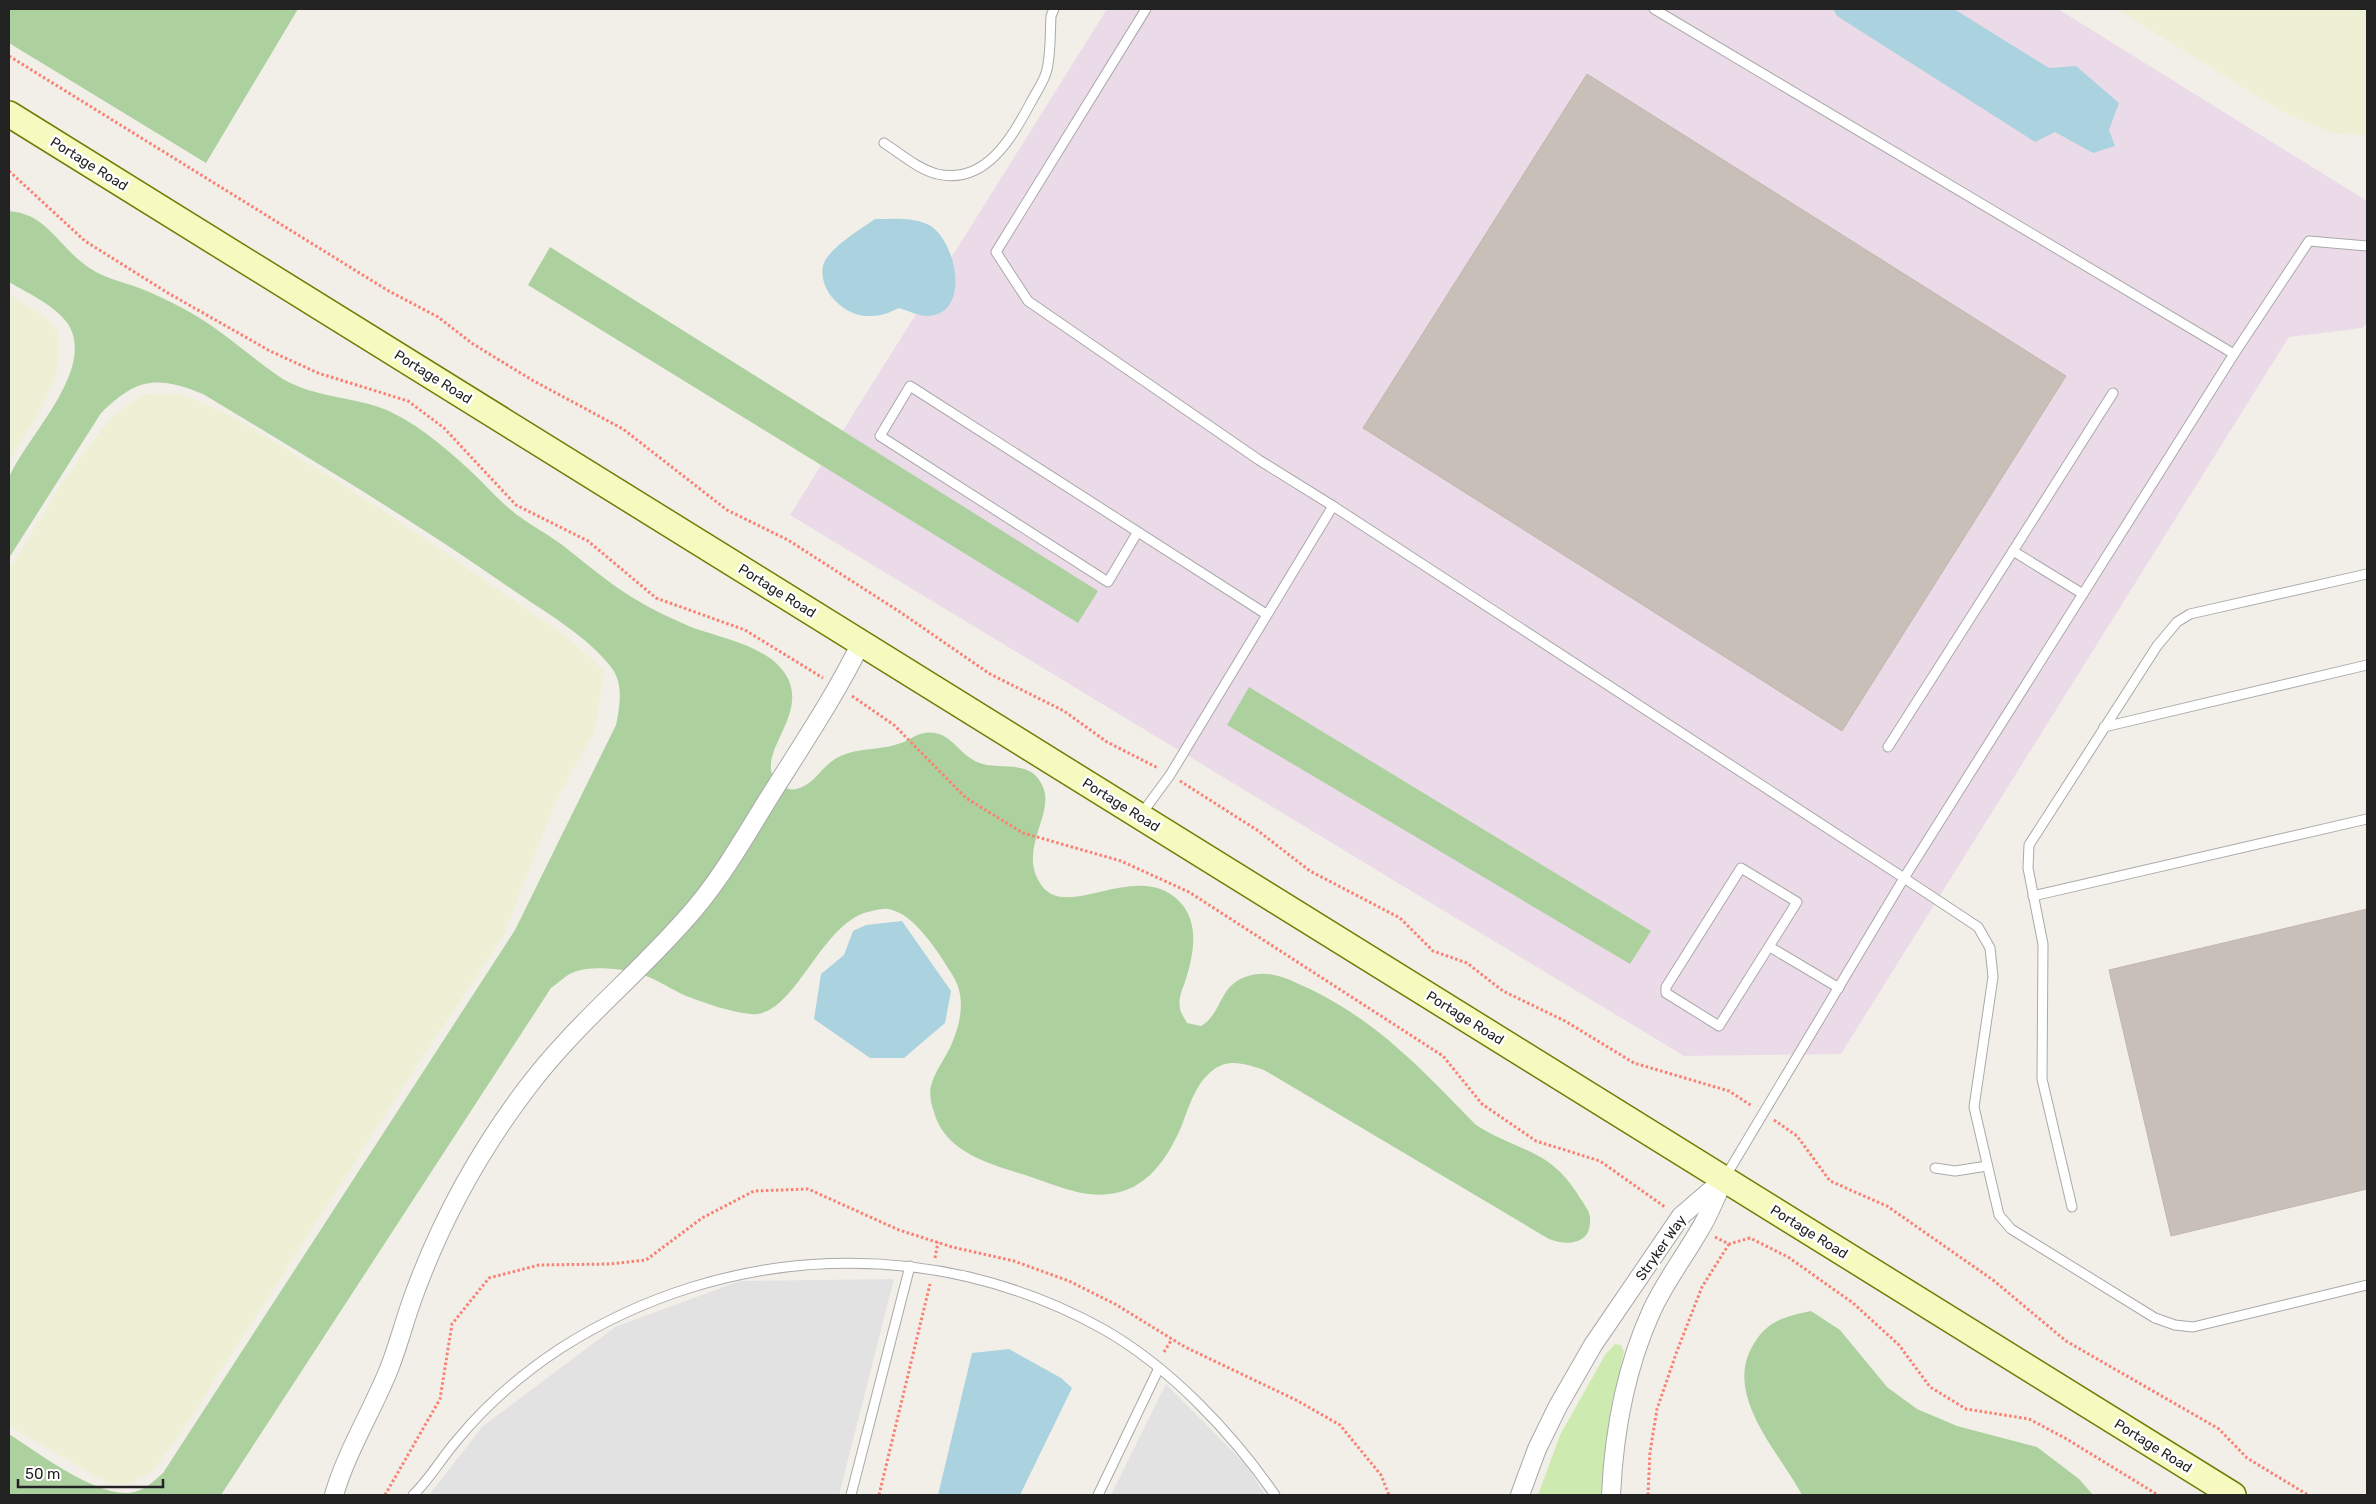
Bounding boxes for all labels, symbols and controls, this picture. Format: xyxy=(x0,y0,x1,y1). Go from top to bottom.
street label: Portage Road xyxy=(47,133,131,195)
street label: Portage Road xyxy=(391,346,475,408)
street label: Portage Road xyxy=(735,560,819,622)
street label: Portage Road xyxy=(1079,774,1163,836)
street label: Portage Road xyxy=(1423,987,1507,1049)
street label: Portage Road xyxy=(1767,1201,1851,1263)
street label: Stryker Way xyxy=(1632,1212,1690,1284)
street label: Portage Road xyxy=(2111,1415,2195,1477)
scale bar xyxy=(18,1456,162,1488)
text: 50 m xyxy=(25,1465,60,1483)

